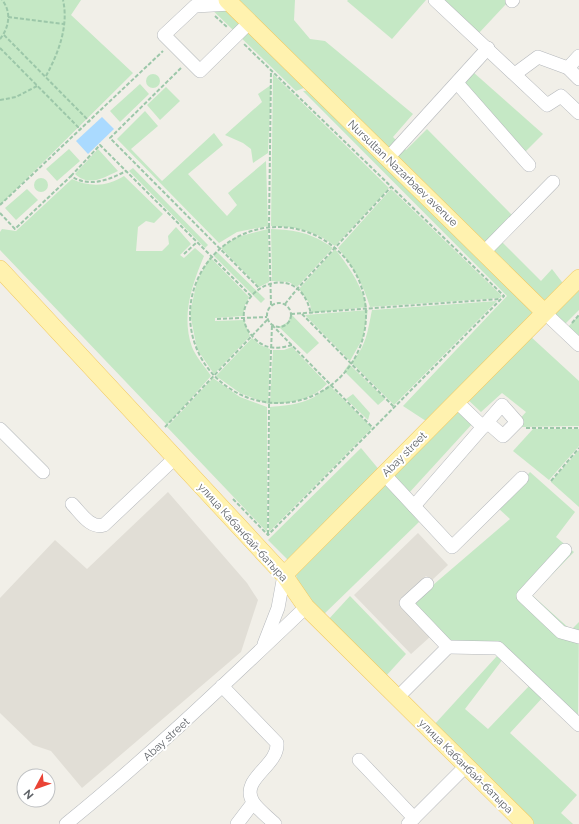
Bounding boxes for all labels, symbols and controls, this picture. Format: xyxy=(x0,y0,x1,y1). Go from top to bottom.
street label: Nursultan Nazarbaev avenue xyxy=(345,118,460,230)
street label: Abay street xyxy=(379,429,430,479)
street label: улица Кабанбай-батыра xyxy=(195,480,290,584)
street label: Abay street xyxy=(141,715,192,764)
street label: улица Кабанбай-батыра xyxy=(416,717,515,816)
north arrow xyxy=(16,768,56,808)
text: N xyxy=(21,787,36,802)

